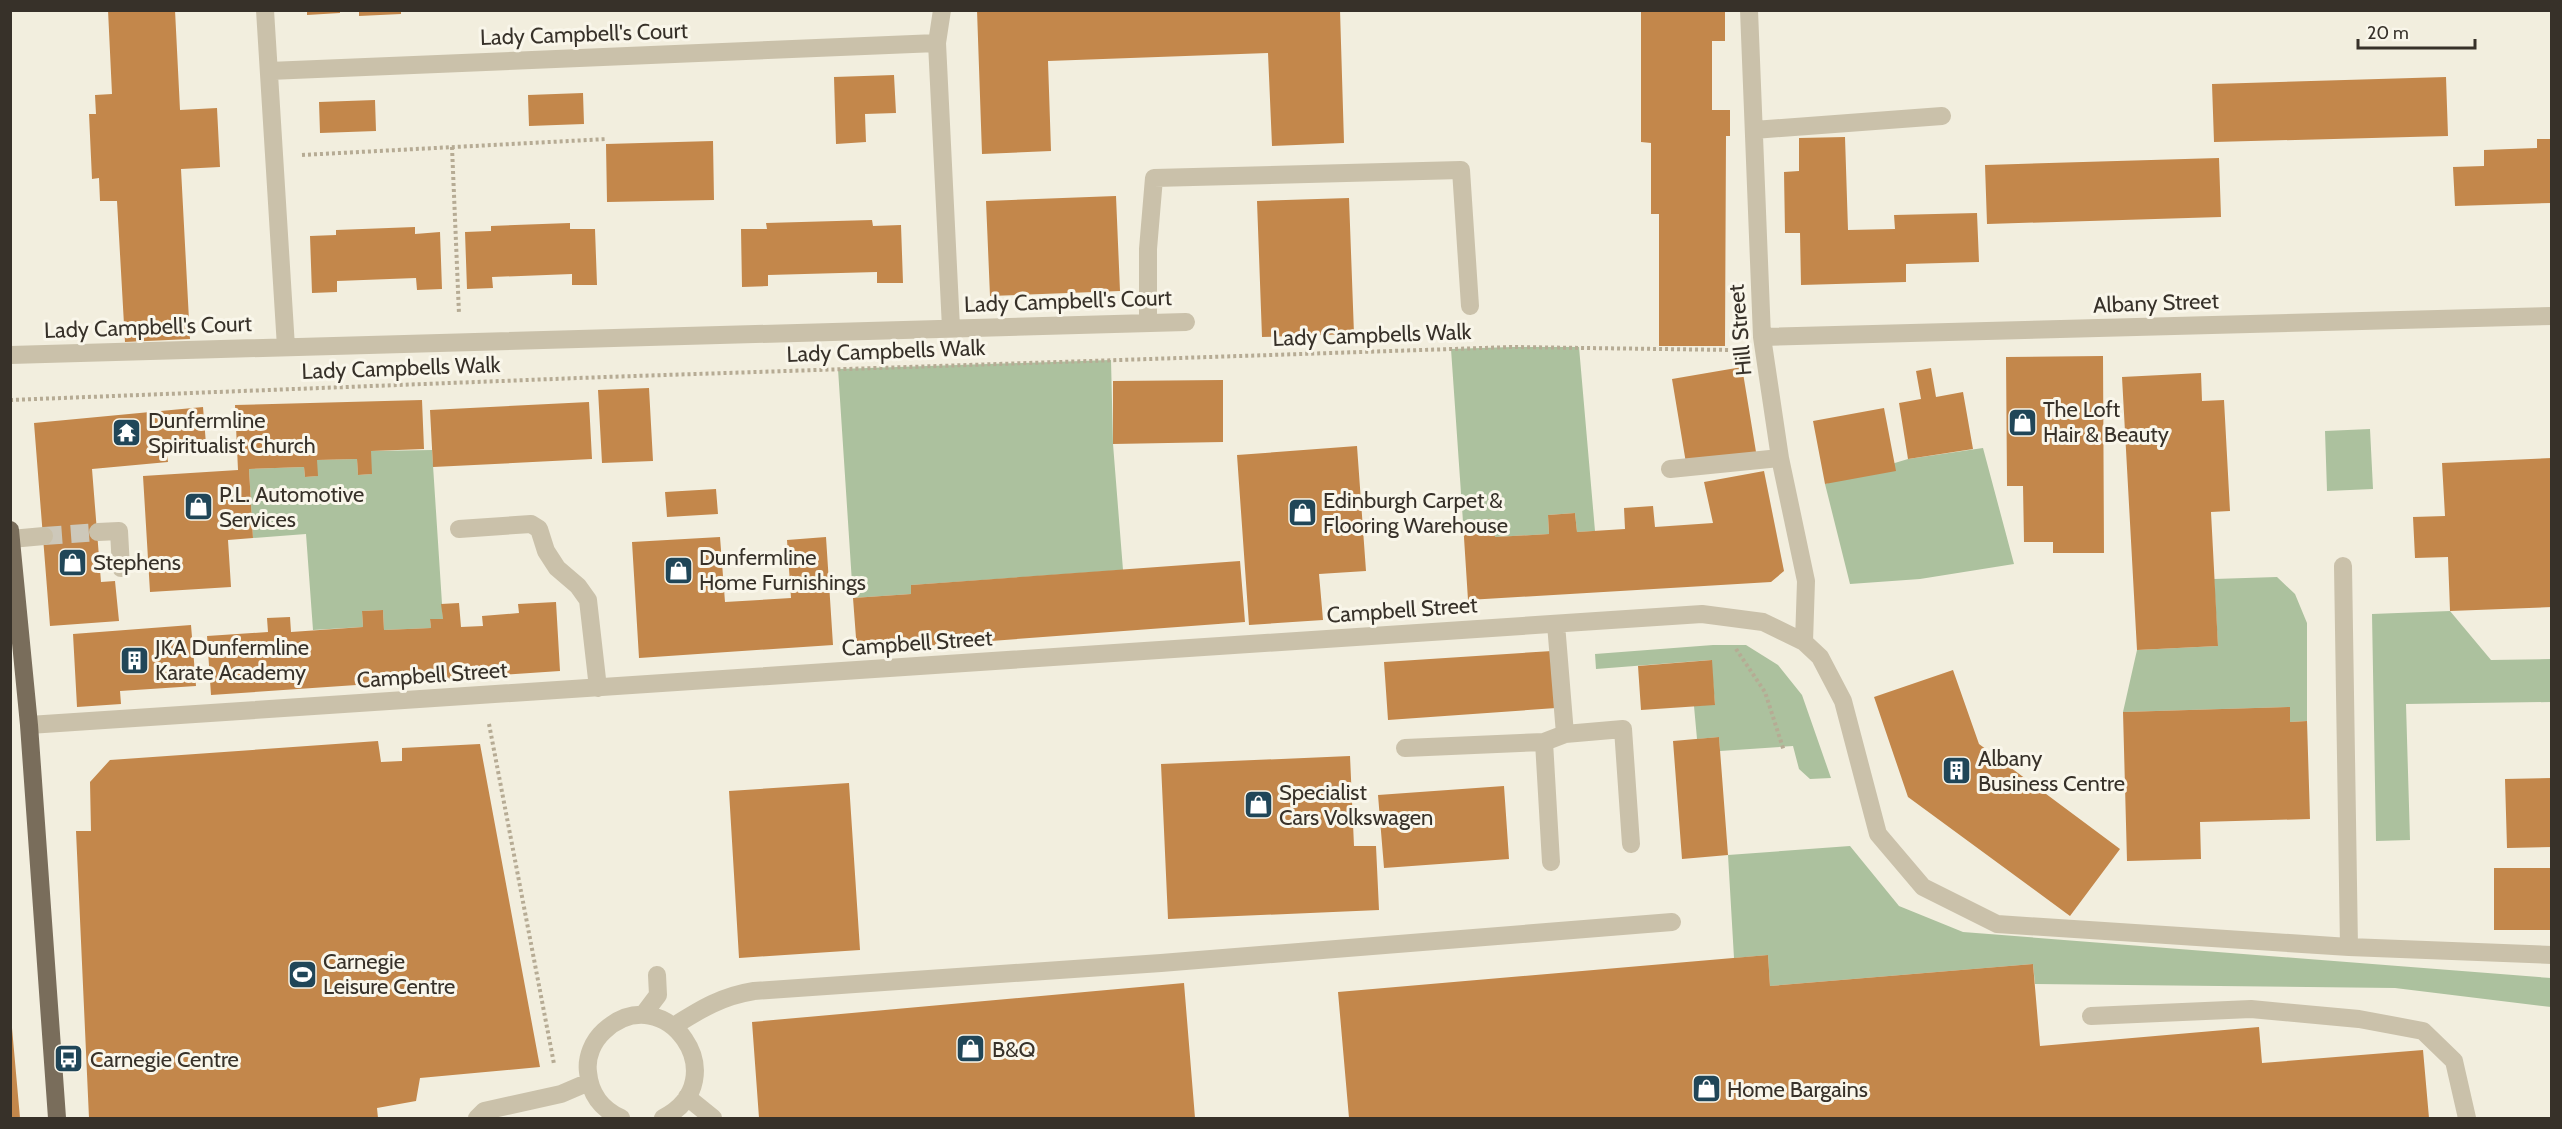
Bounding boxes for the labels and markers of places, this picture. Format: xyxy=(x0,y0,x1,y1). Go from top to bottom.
place label: The Loft Hair & Beauty xyxy=(2043,396,2169,448)
shop icon: The Loft Hair & Beauty xyxy=(2006,406,2038,438)
place label: Dunfermline Spiritualist Church xyxy=(148,407,316,459)
temple icon: Dunfermline Spiritualist Church xyxy=(111,417,143,449)
place label: P.L. Automotive Services xyxy=(219,481,364,533)
place label: Edinburgh Carpet & Flooring Warehouse xyxy=(1323,487,1508,539)
shop icon: P.L. Automotive Services xyxy=(182,491,214,523)
shop icon: Edinburgh Carpet & Flooring Warehouse xyxy=(1286,497,1318,529)
place label: Dunfermline Home Furnishings xyxy=(699,544,866,596)
shop icon: Stephens xyxy=(56,546,88,578)
place label: Stephens xyxy=(93,549,181,576)
shop icon: Dunfermline Home Furnishings xyxy=(662,554,694,586)
place label: JKA Dunfermline Karate Academy xyxy=(154,634,309,686)
building icon: JKA Dunfermline Karate Academy xyxy=(118,644,150,676)
place label: Albany Business Centre xyxy=(1978,745,2125,797)
building icon: Albany Business Centre xyxy=(1941,755,1973,787)
place label: Specialist Cars Volkswagen xyxy=(1279,779,1433,831)
shop icon: Specialist Cars Volkswagen xyxy=(1242,789,1274,821)
place label: Carnegie Leisure Centre xyxy=(323,948,455,1000)
sports icon: Carnegie Leisure Centre xyxy=(286,958,318,990)
shop icon: B&Q xyxy=(955,1033,987,1065)
place label: B&Q xyxy=(992,1036,1036,1063)
bus stop icon: Carnegie Centre xyxy=(53,1043,85,1075)
place label: Carnegie Centre xyxy=(90,1046,239,1073)
shop icon: Home Bargains xyxy=(1690,1073,1722,1105)
place label: Home Bargains xyxy=(1727,1076,1868,1103)

